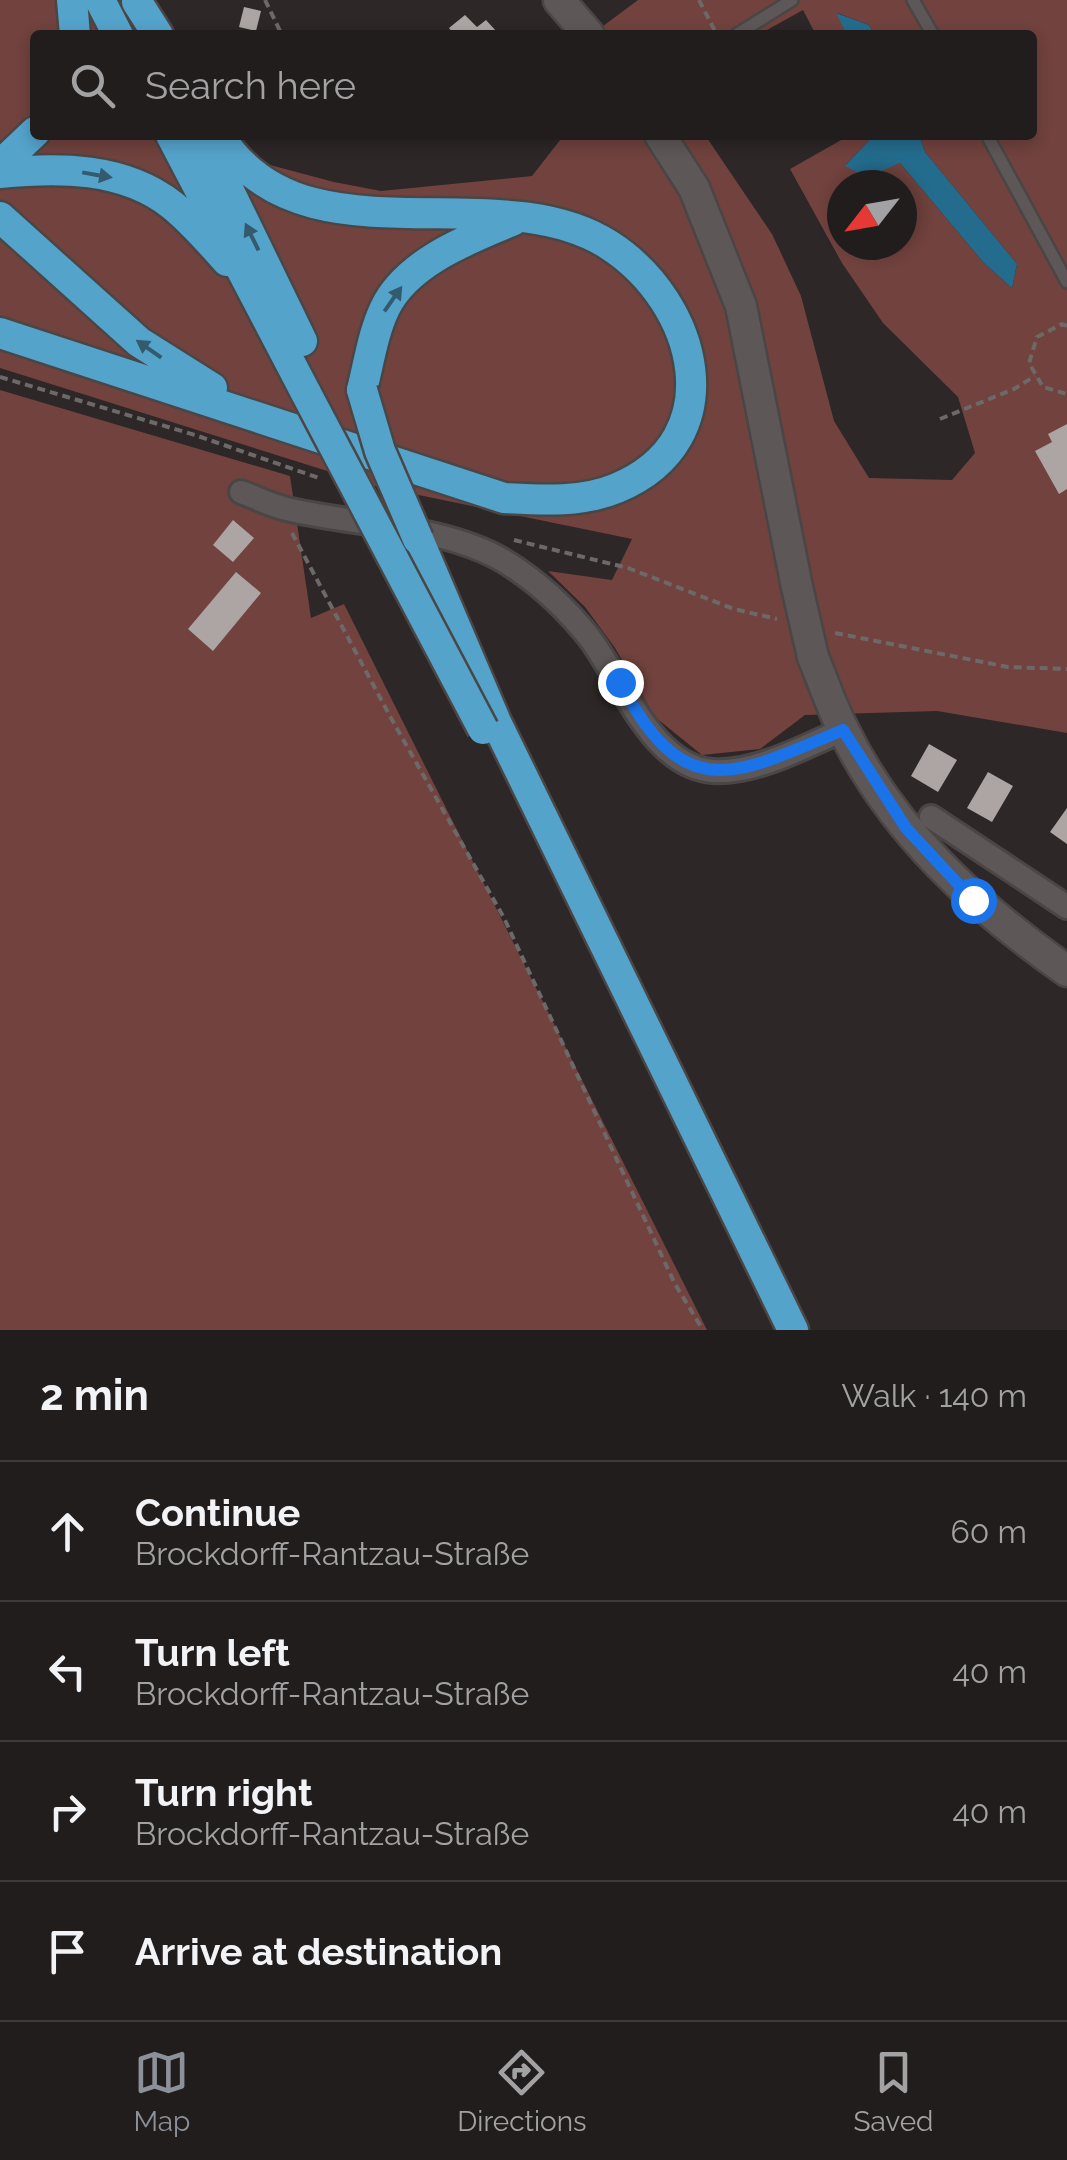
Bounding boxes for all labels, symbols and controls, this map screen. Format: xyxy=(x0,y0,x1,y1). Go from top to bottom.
search box xyxy=(30,30,1037,140)
icon: search xyxy=(65,58,120,113)
text: Search here xyxy=(145,63,356,108)
one-way arrow xyxy=(82,167,113,183)
north arrow xyxy=(827,170,917,260)
one-way arrow xyxy=(243,223,260,252)
one-way arrow xyxy=(383,286,402,312)
one-way arrow xyxy=(135,339,162,359)
route end xyxy=(598,660,644,706)
route start xyxy=(951,878,997,924)
text: 2 min xyxy=(40,1371,149,1420)
text: Walk · 140 m xyxy=(841,1377,1027,1414)
text: Continue xyxy=(135,1490,300,1535)
icon: ahead xyxy=(40,1504,95,1559)
text: 60 m xyxy=(951,1513,1027,1550)
text: Brockdorff-Rantzau-Straße xyxy=(135,1535,529,1572)
text: Turn left xyxy=(135,1630,290,1675)
icon: left xyxy=(40,1644,95,1699)
text: 40 m xyxy=(952,1653,1027,1690)
text: Brockdorff-Rantzau-Straße xyxy=(135,1675,529,1712)
text: Turn right xyxy=(135,1770,312,1815)
icon: right xyxy=(40,1784,95,1839)
text: 40 m xyxy=(952,1793,1027,1830)
text: Brockdorff-Rantzau-Straße xyxy=(135,1815,529,1852)
icon: arrive xyxy=(40,1924,95,1979)
text: Arrive at destination xyxy=(135,1929,502,1974)
tab: Map xyxy=(133,2045,190,2138)
tab: Directions xyxy=(457,2045,587,2138)
tab: Saved xyxy=(853,2045,934,2138)

